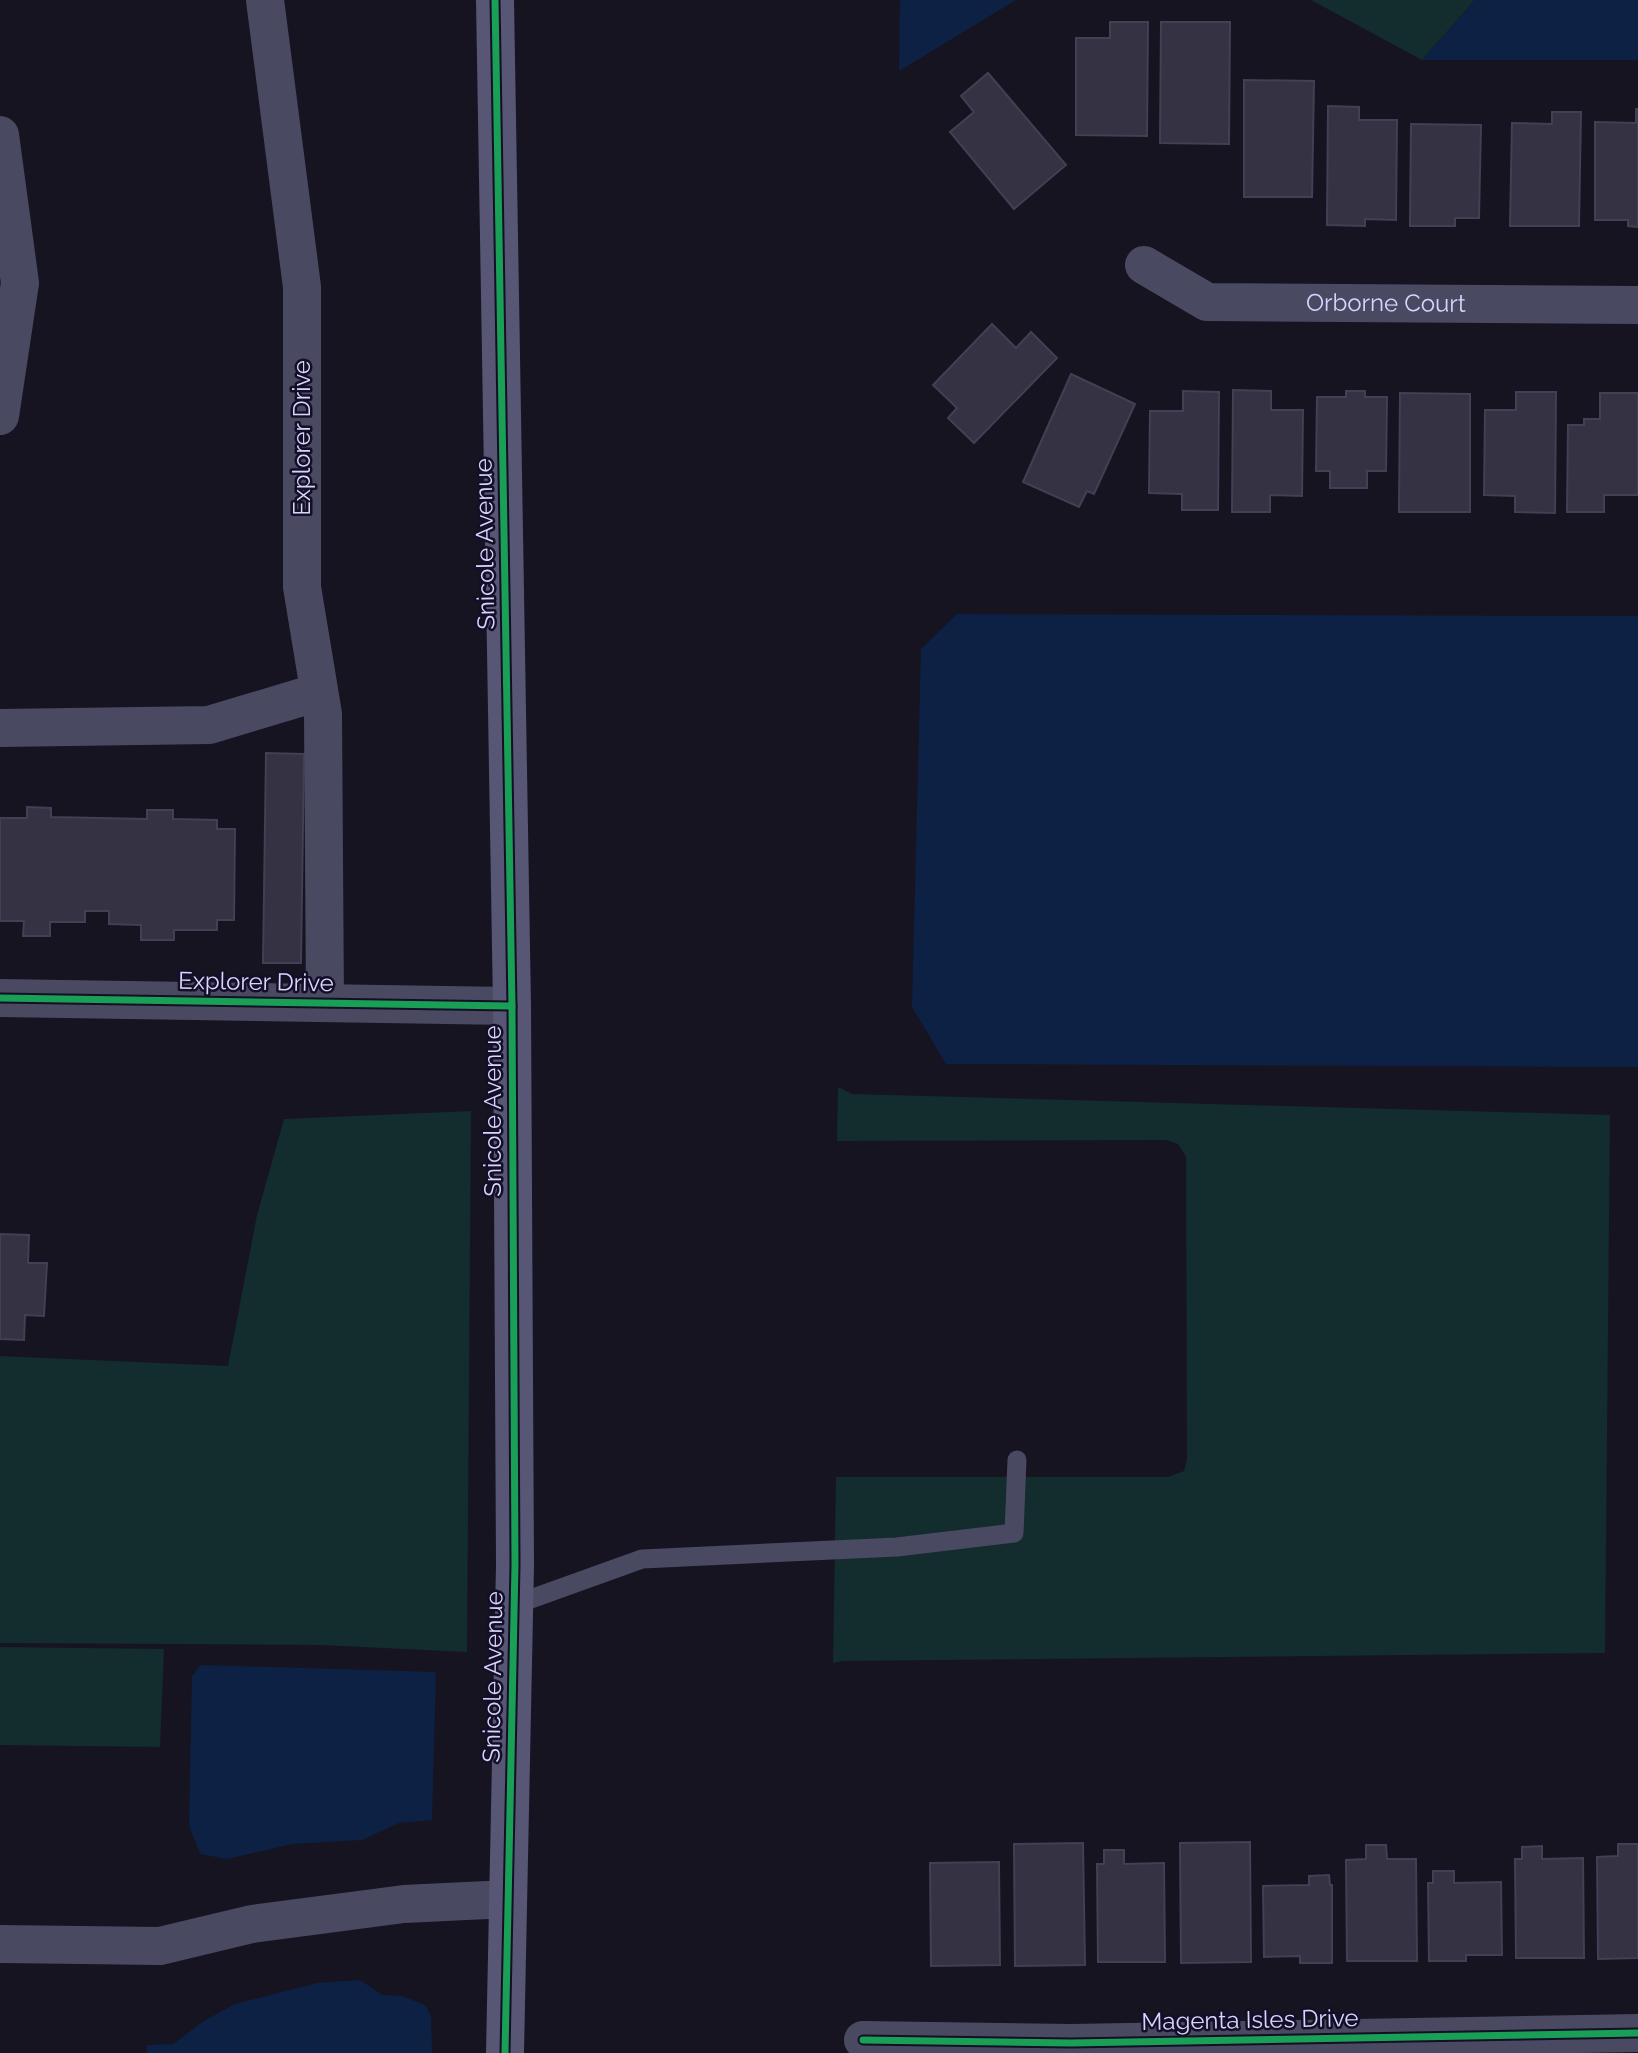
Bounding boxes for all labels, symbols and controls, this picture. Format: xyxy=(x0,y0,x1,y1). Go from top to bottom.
street label: Orborne Court xyxy=(1306,288,1466,318)
street label: Explorer Drive xyxy=(287,360,316,516)
street label: Snicole Avenue xyxy=(469,458,500,630)
street label: Explorer Drive xyxy=(178,966,334,997)
street label: Snicole Avenue xyxy=(478,1025,507,1197)
street label: Snicole Avenue xyxy=(477,1591,508,1763)
street label: Magenta Isles Drive xyxy=(1141,2003,1359,2036)

